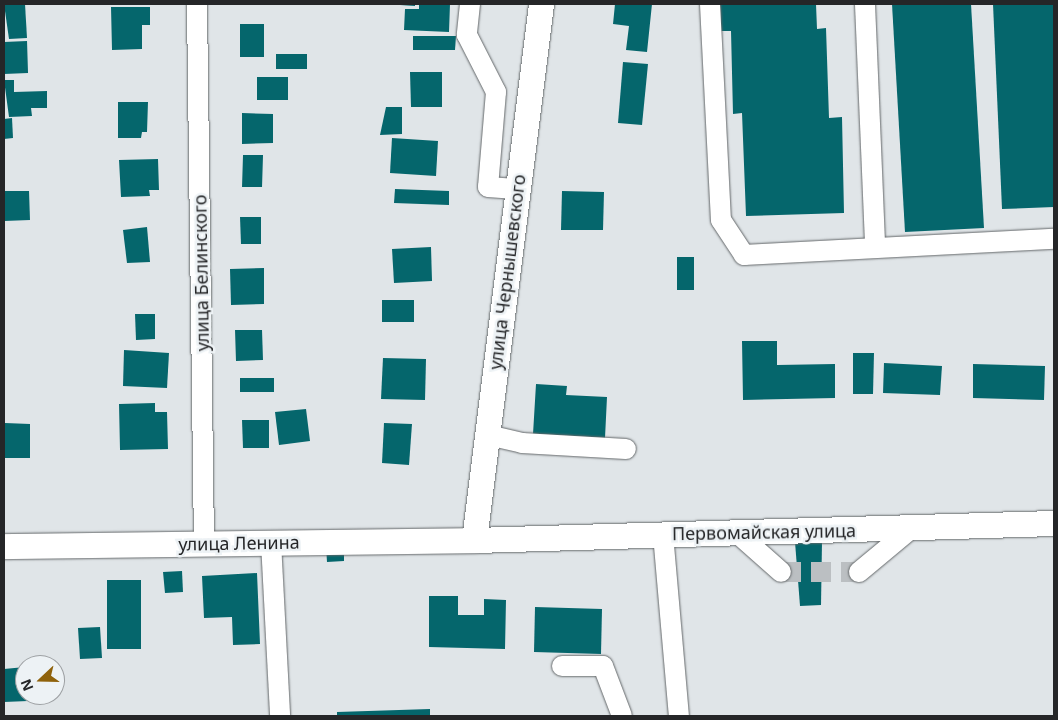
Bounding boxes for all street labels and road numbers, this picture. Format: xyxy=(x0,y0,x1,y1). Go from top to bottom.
street label: улица Чернышевского xyxy=(484,173,530,371)
street label: улица Белинского xyxy=(189,195,213,351)
street label: Первомайская улица xyxy=(672,520,856,544)
street label: улица Ленина xyxy=(178,531,300,555)

